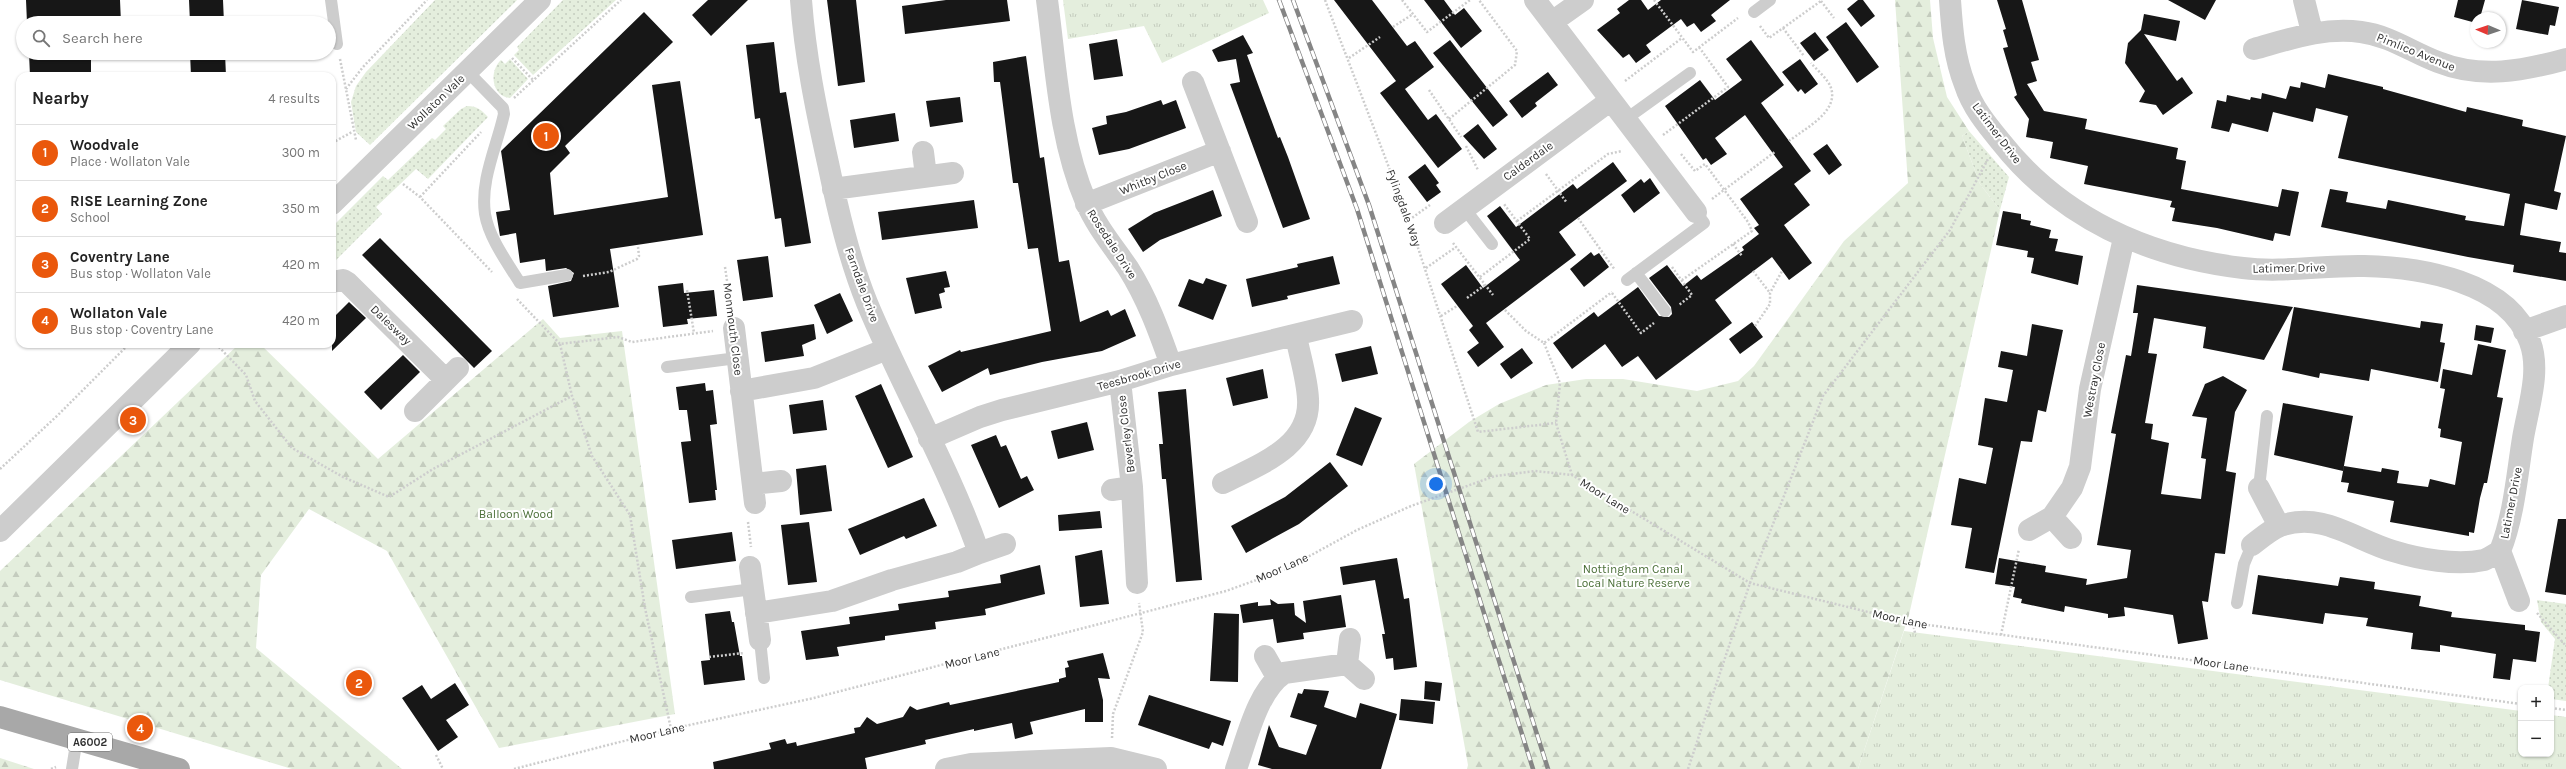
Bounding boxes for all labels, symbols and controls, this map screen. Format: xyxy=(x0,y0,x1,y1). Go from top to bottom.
north arrow xyxy=(2470,12,2506,48)
search box xyxy=(16,16,336,60)
icon: search xyxy=(30,27,52,49)
text: Search here xyxy=(62,29,143,47)
street label: Pimlico Avenue xyxy=(2375,30,2457,74)
street label: Wollaton Vale xyxy=(405,71,467,133)
text: Nearby xyxy=(32,88,89,108)
text: 4 results xyxy=(268,91,320,106)
street label: Latimer Drive xyxy=(1969,100,2025,166)
pin: 1 xyxy=(533,121,559,151)
text: Woodvale xyxy=(70,136,139,154)
street label: Calderdale xyxy=(1500,138,1556,184)
text: 1 xyxy=(43,145,47,160)
text: 300 m xyxy=(282,145,320,160)
text: Place · Wollaton Vale xyxy=(70,154,190,169)
street label: Whitby Close xyxy=(1117,158,1189,198)
street label: Fylingdale Way xyxy=(1384,167,1425,249)
text: RISE Learning Zone xyxy=(70,192,208,210)
text: 2 xyxy=(41,201,49,216)
text: 350 m xyxy=(282,201,320,216)
street label: Rosedale Drive xyxy=(1084,206,1140,282)
text: School xyxy=(70,210,110,225)
street label: Farndale Drive xyxy=(842,246,882,324)
text: Coventry Lane xyxy=(70,248,170,266)
text: 3 xyxy=(41,257,49,272)
text: 420 m xyxy=(282,257,320,272)
street label: Latimer Drive xyxy=(2252,260,2326,276)
text: Bus stop · Wollaton Vale xyxy=(70,266,211,281)
street label: Monmouth Close xyxy=(720,282,746,376)
street label: Dalesway xyxy=(368,302,415,348)
text: Wollaton Vale xyxy=(70,304,167,322)
text: 4 xyxy=(41,313,49,328)
text: 420 m xyxy=(282,313,320,328)
text: Bus stop · Coventry Lane xyxy=(70,322,213,337)
street label: Westray Close xyxy=(2080,341,2108,419)
street label: Teesbrook Drive xyxy=(1096,356,1182,394)
street label: Beverley Close xyxy=(1114,395,1138,473)
pin: 3 xyxy=(120,405,146,435)
street label: Latimer Drive xyxy=(2497,466,2525,540)
your location xyxy=(1426,474,1446,494)
street label: Moor Lane xyxy=(1578,475,1632,517)
park label: Balloon Wood xyxy=(479,507,553,521)
street label: Moor Lane xyxy=(1254,550,1310,586)
park label: Nottingham Canal Local Nature Reserve xyxy=(1576,562,1690,590)
street label: Moor Lane xyxy=(1871,606,1929,632)
street label: Moor Lane xyxy=(943,644,1001,672)
street label: Moor Lane xyxy=(2192,653,2250,675)
pin: 2 xyxy=(346,668,372,698)
map controls xyxy=(2518,685,2554,757)
button: + xyxy=(2518,685,2554,721)
pin: 4 xyxy=(127,713,153,743)
street label: Moor Lane xyxy=(628,720,686,746)
button: − xyxy=(2518,721,2554,757)
road number: A6002 xyxy=(68,733,112,751)

